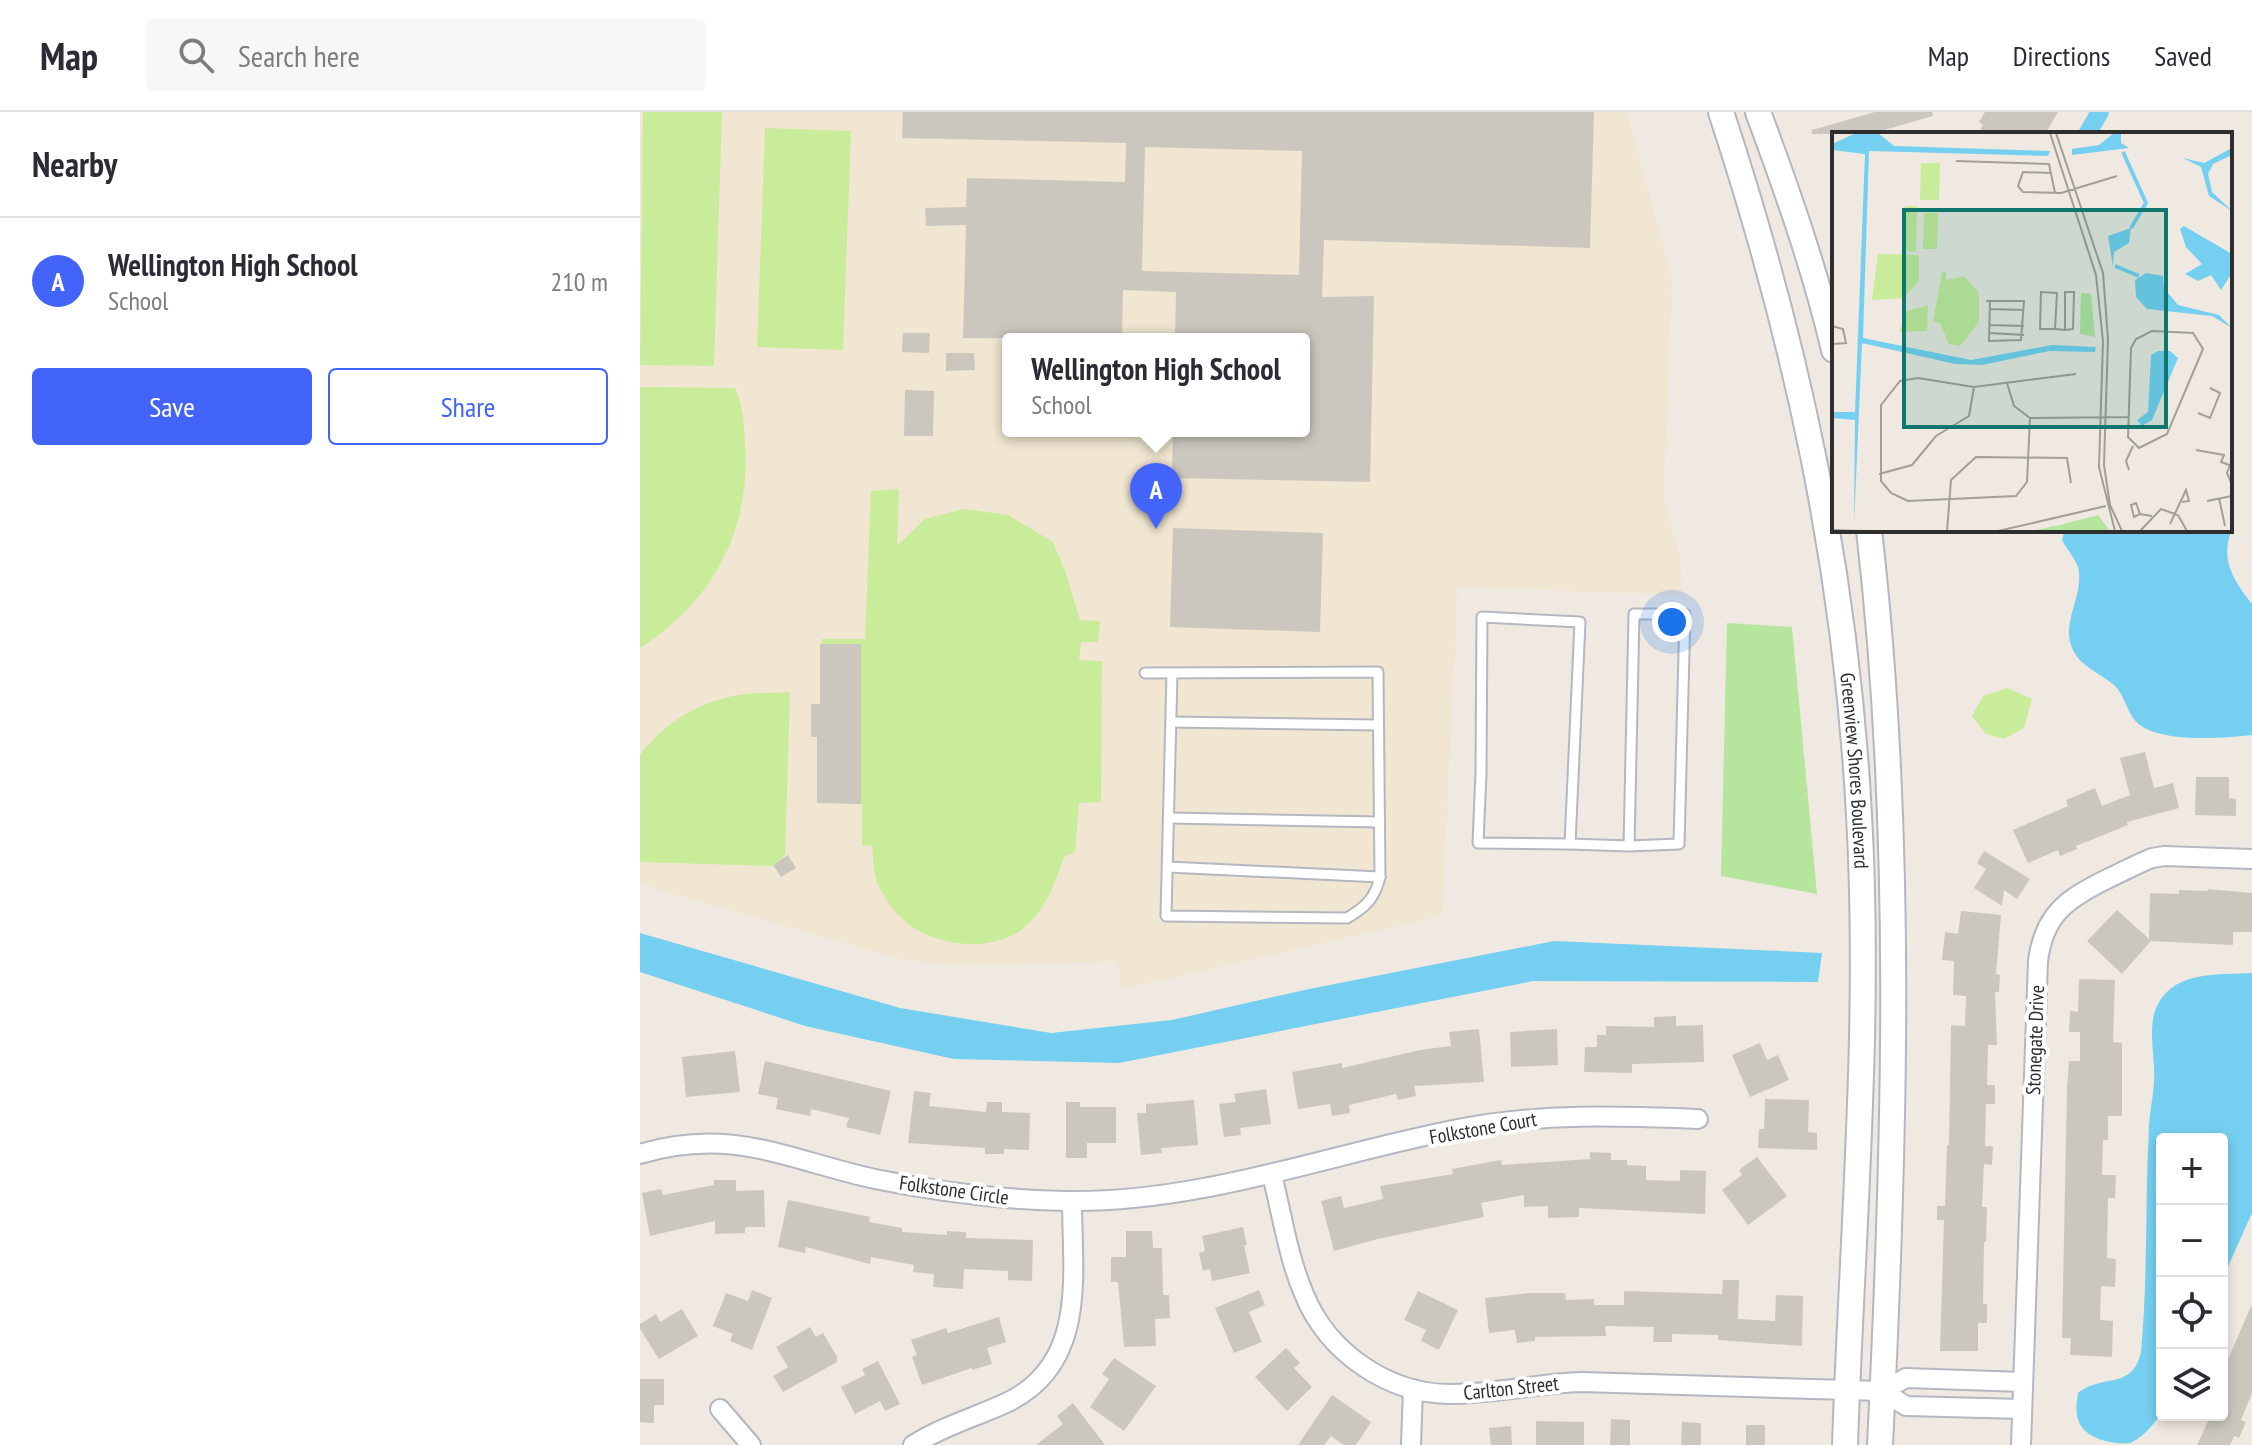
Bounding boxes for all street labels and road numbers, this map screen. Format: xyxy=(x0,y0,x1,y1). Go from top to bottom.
street label: Greenview Shores Boulevard xyxy=(1834,671,1874,869)
street label: Stonegate Drive xyxy=(2020,984,2050,1096)
street label: Folkstone Court xyxy=(1427,1106,1539,1150)
street label: Folkstone Circle xyxy=(898,1169,1010,1211)
street label: Carlton Street xyxy=(1462,1370,1560,1406)

